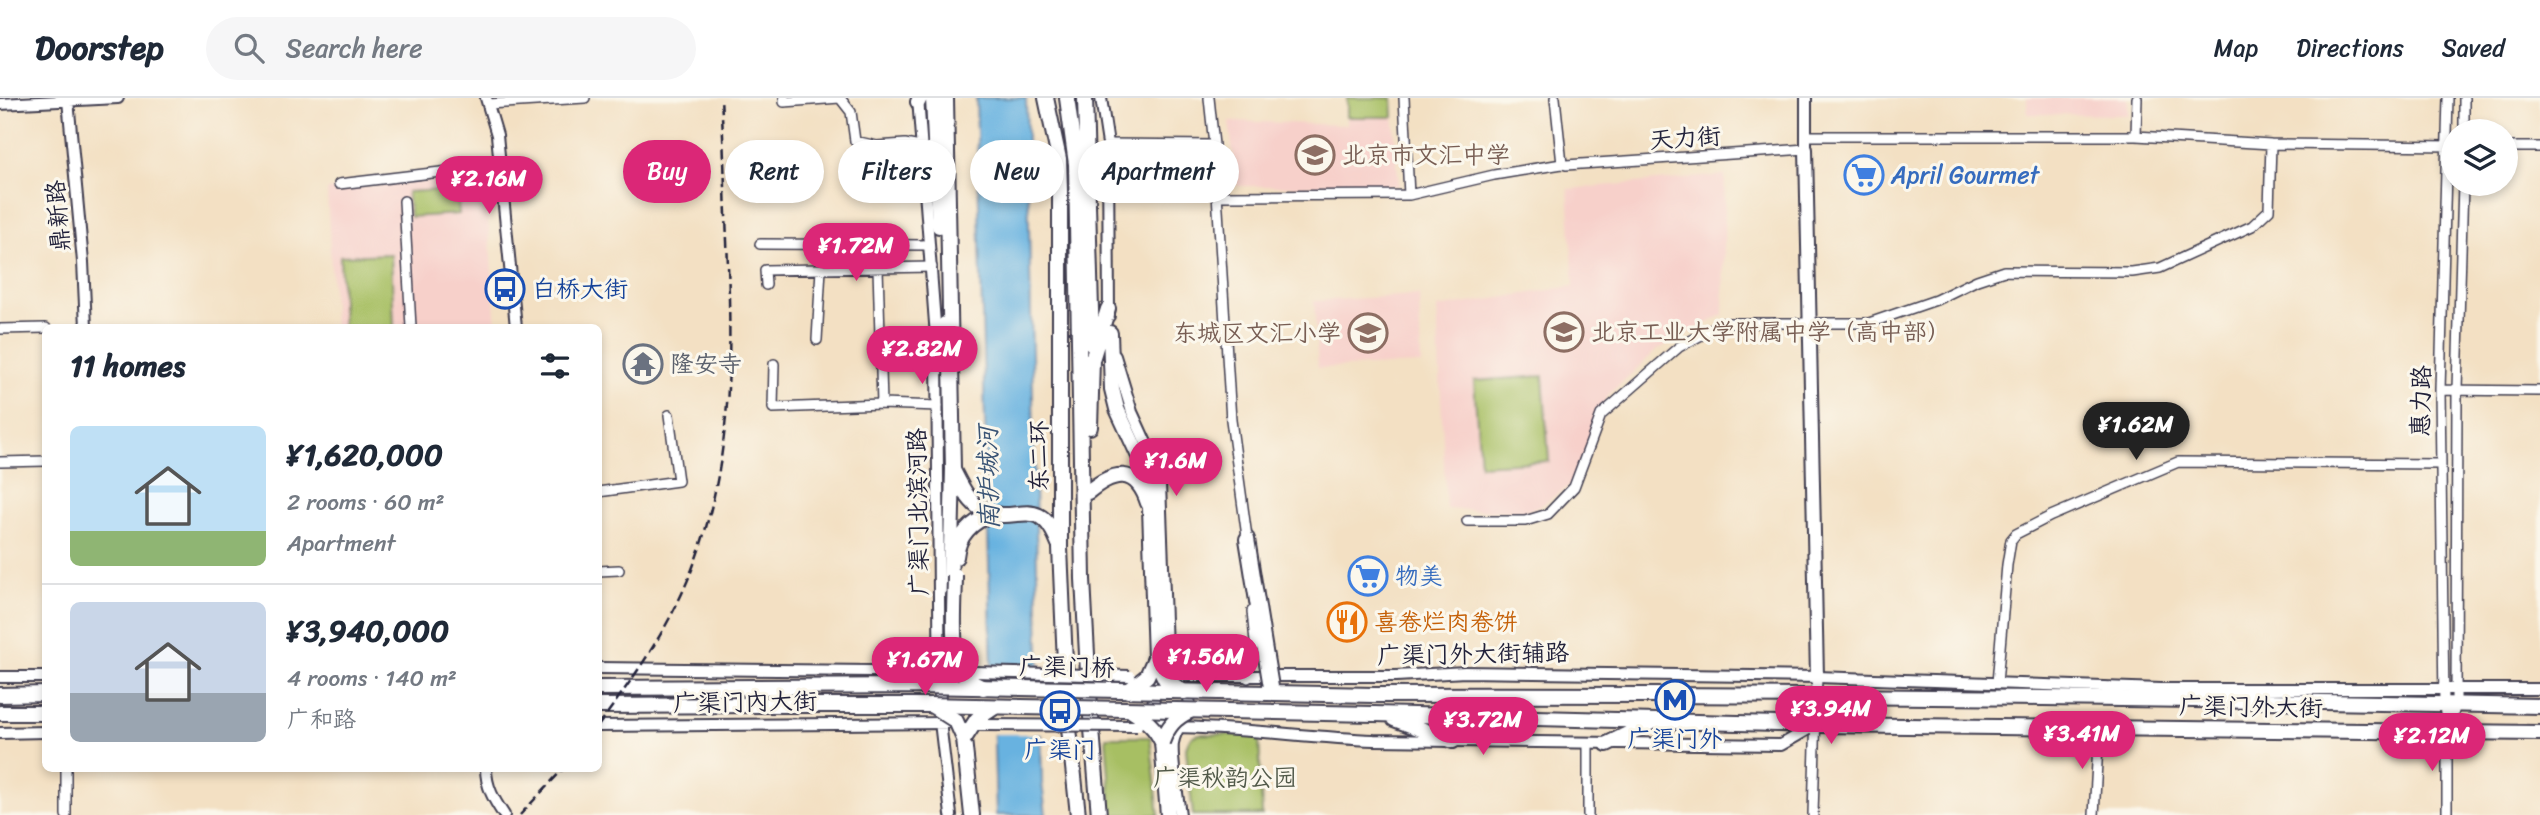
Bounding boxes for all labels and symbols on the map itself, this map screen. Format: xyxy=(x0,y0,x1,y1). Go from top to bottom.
street label: 天力街 xyxy=(1648,115,1722,161)
school or university icon: 北京市文汇中学 xyxy=(1294,134,1336,176)
place label: 北京市文汇中学 xyxy=(1342,134,1510,176)
supermarket icon: April Gourmet xyxy=(1843,154,1885,196)
place label: April Gourmet xyxy=(1890,154,2041,196)
pin: ¥2.16M xyxy=(432,156,546,216)
street label: 鼎新路 xyxy=(34,178,82,254)
pin: ¥1.72M xyxy=(799,223,913,283)
bus stop icon: 白桥大街 xyxy=(484,268,526,310)
place label: 白桥大街 xyxy=(532,268,628,310)
school or university icon: 北京工业大学附属中学（高中部） xyxy=(1543,311,1585,353)
place label: 北京工业大学附属中学（高中部） xyxy=(1591,311,1951,353)
place label: 东城区文汇小学 xyxy=(1173,312,1341,354)
school or university icon: 东城区文汇小学 xyxy=(1347,312,1389,354)
pin: ¥2.82M xyxy=(865,327,979,386)
temple icon: 隆安寺 xyxy=(622,343,664,385)
place label: 隆安寺 xyxy=(670,343,742,385)
street label: 惠力路 xyxy=(2399,365,2443,437)
pin: ¥1.62M xyxy=(2079,402,2193,462)
street label: 东二环 xyxy=(1018,420,1060,492)
water label: 南护城河 xyxy=(964,422,1012,530)
street label: 广渠门北滨河路 xyxy=(896,428,940,596)
pin: ¥1.6M xyxy=(1127,438,1225,498)
supermarket icon: 物美 xyxy=(1347,555,1389,597)
place label: 物美 xyxy=(1395,555,1443,597)
restaurant icon: 喜卷烂肉卷饼 xyxy=(1326,601,1368,643)
place label: 喜卷烂肉卷饼 xyxy=(1374,601,1518,643)
street label: 广渠门外大街辅路 xyxy=(1377,631,1569,677)
pin: ¥1.56M xyxy=(1149,634,1263,694)
pin: ¥1.67M xyxy=(868,638,982,697)
street label: 广渠门桥 xyxy=(1019,645,1115,689)
metro station icon: 广渠门外 xyxy=(1654,679,1696,721)
street label: 广渠门内大街 xyxy=(673,680,817,724)
street label: 广渠门外大街 xyxy=(2179,685,2323,729)
pin: ¥3.94M xyxy=(1774,686,1888,746)
bus stop icon: 广渠门 xyxy=(1039,690,1081,732)
pin: ¥3.72M xyxy=(1426,698,1540,757)
pin: ¥3.41M xyxy=(2025,712,2139,771)
pin: ¥2.12M xyxy=(2375,714,2489,773)
place label: 广渠门外 xyxy=(1627,718,1723,760)
place label: 广渠门 xyxy=(1024,729,1096,771)
park label: 广渠秋韵公园 xyxy=(1153,757,1297,799)

